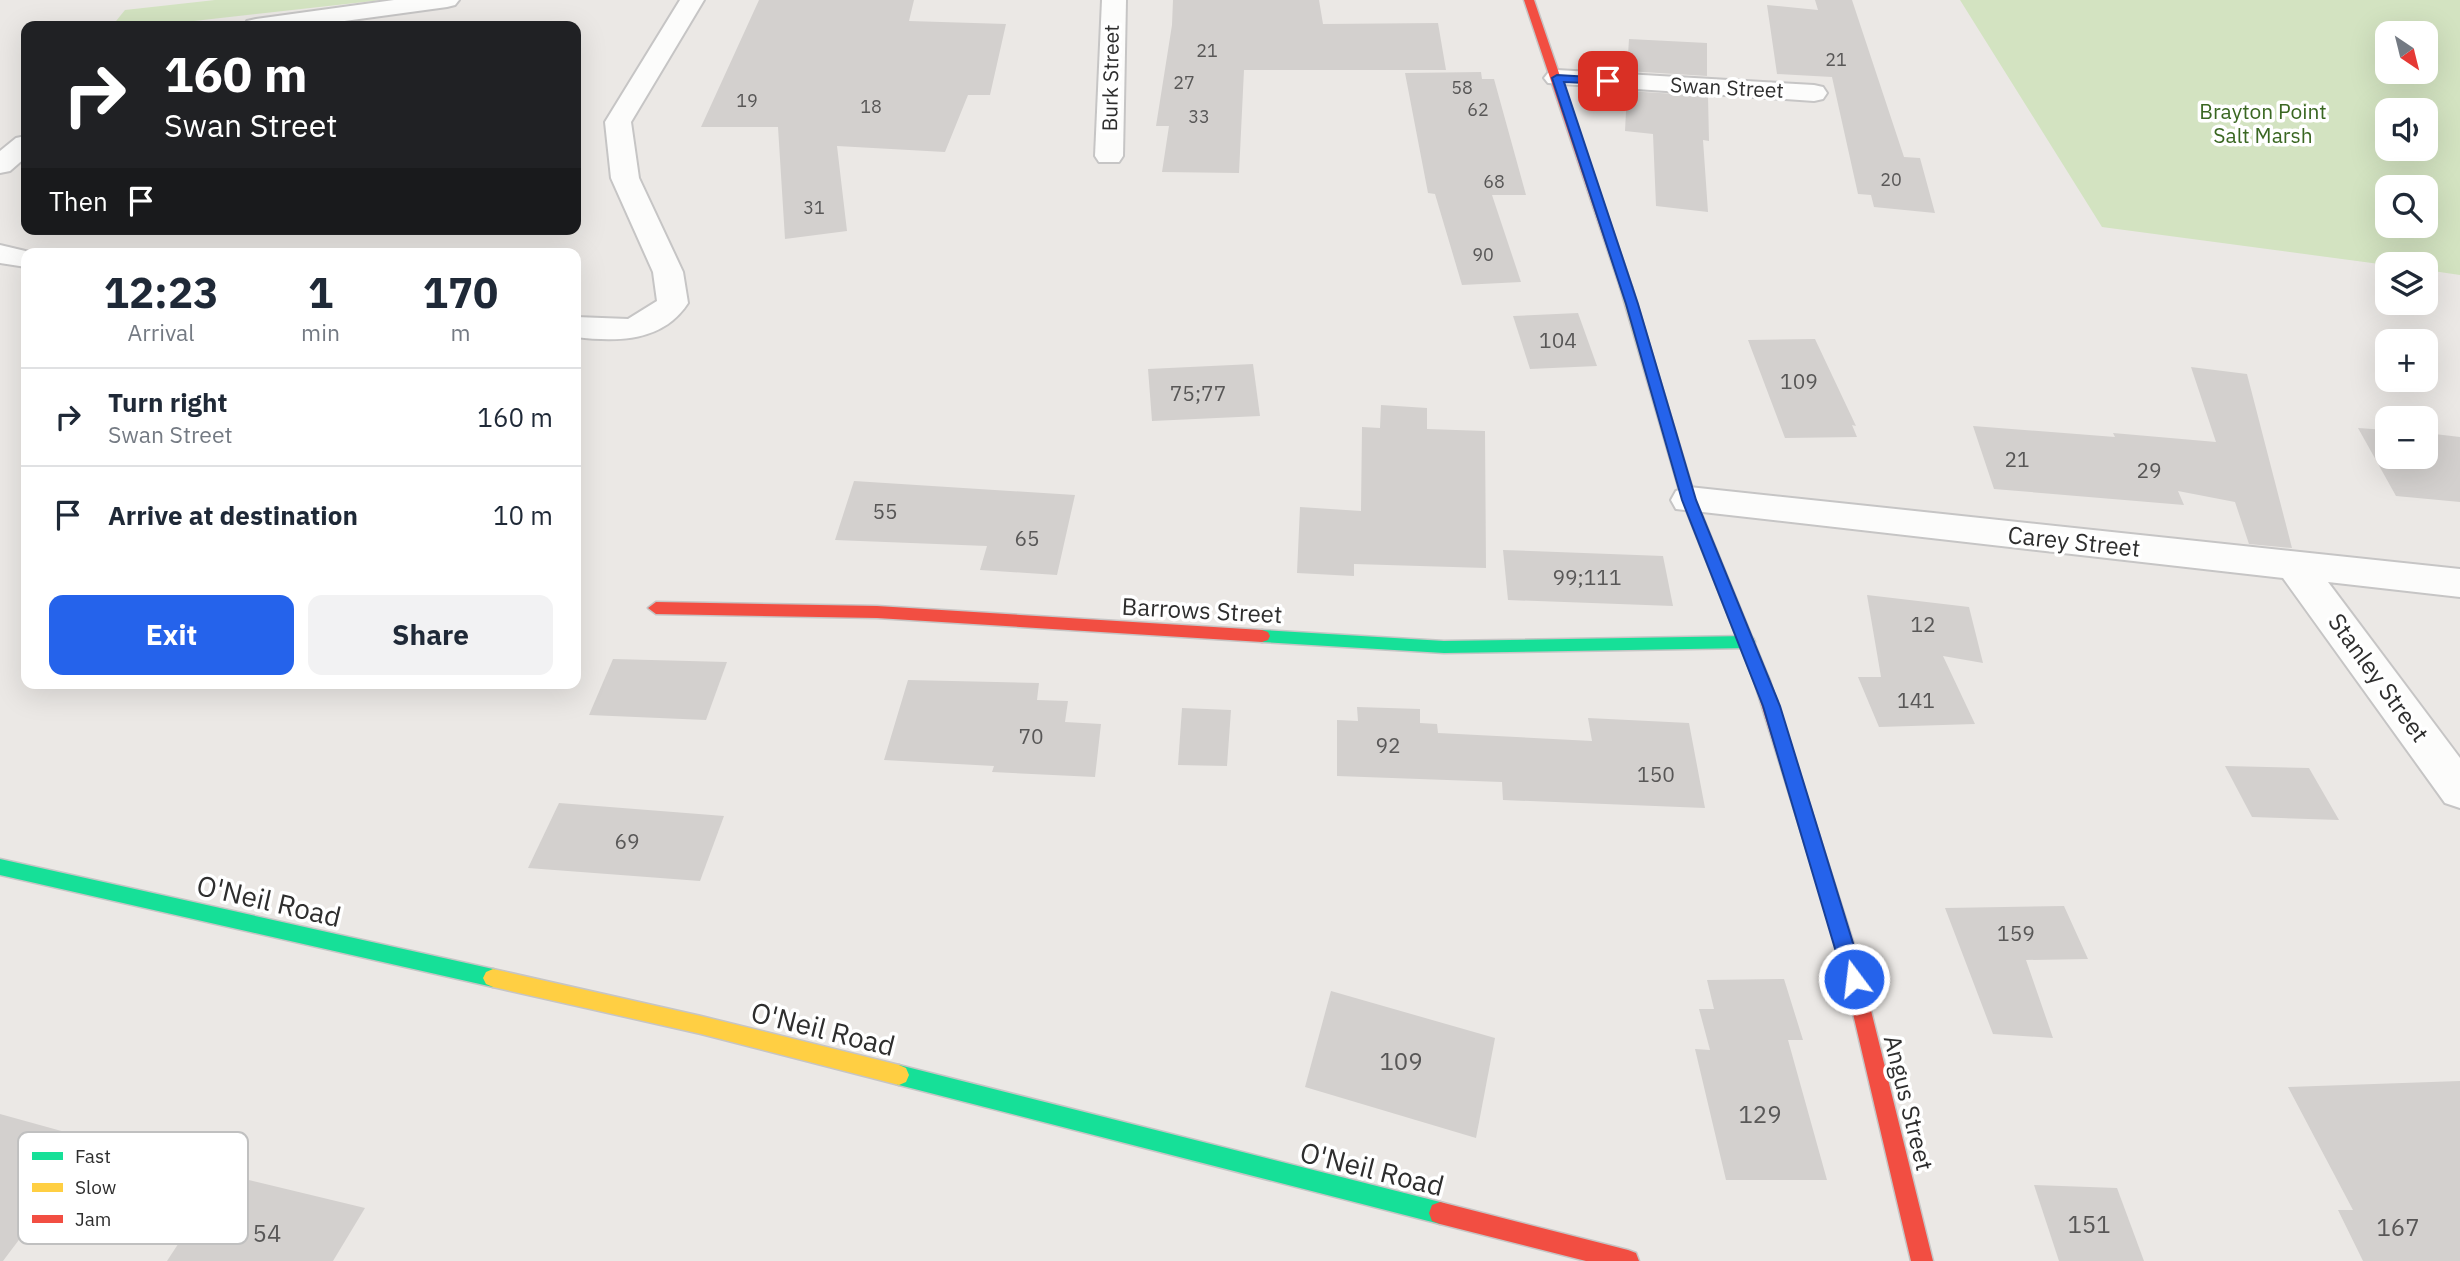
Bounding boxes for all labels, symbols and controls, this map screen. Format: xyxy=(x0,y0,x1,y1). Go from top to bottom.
north arrow xyxy=(2375,21,2438,84)
map controls xyxy=(2375,21,2438,469)
street label: Burk Street xyxy=(1095,24,1125,132)
house number: 21 xyxy=(1196,39,1218,62)
text: 160 m xyxy=(164,42,308,105)
house number: 21 xyxy=(1825,48,1847,71)
icon: right xyxy=(49,49,140,140)
pin xyxy=(1578,51,1638,111)
icon: arrive xyxy=(1589,62,1627,100)
street label: Swan Street xyxy=(1669,70,1785,104)
house number: 27 xyxy=(1173,71,1195,94)
house number: 58 xyxy=(1451,76,1473,99)
house number: 19 xyxy=(736,89,758,112)
house number: 18 xyxy=(860,95,882,118)
park label: Brayton Point Salt Marsh xyxy=(2199,97,2327,149)
house number: 62 xyxy=(1467,98,1489,121)
button: sound xyxy=(2375,98,2438,161)
text: Swan Street xyxy=(164,104,337,146)
house number: 33 xyxy=(1188,105,1210,128)
house number: 20 xyxy=(1880,168,1902,191)
house number: 68 xyxy=(1483,170,1505,193)
button: search xyxy=(2375,175,2438,238)
icon: arrive xyxy=(122,182,160,220)
text: Then xyxy=(49,184,108,218)
house number: 31 xyxy=(803,196,825,219)
house number: 90 xyxy=(1472,243,1494,266)
button: layers xyxy=(2375,252,2438,315)
text: 12:23 xyxy=(104,265,218,320)
text: 1 xyxy=(308,265,333,320)
text: 170 xyxy=(423,265,498,320)
text: Arrival xyxy=(128,317,195,347)
text: min xyxy=(301,317,340,347)
text: m xyxy=(450,317,471,347)
house number: 104 xyxy=(1539,326,1577,354)
button: + xyxy=(2375,329,2438,392)
house number: 109 xyxy=(1780,367,1818,395)
house number: 75;77 xyxy=(1170,379,1226,407)
text: Turn right xyxy=(108,385,227,419)
icon: right xyxy=(49,398,87,436)
text: 160 m xyxy=(477,400,553,434)
button: − xyxy=(2375,406,2438,469)
text: Swan Street xyxy=(108,419,233,449)
house number: 21 xyxy=(2004,445,2030,473)
house number: 29 xyxy=(2136,456,2162,484)
icon: arrive xyxy=(49,496,87,534)
house number: 55 xyxy=(872,497,898,525)
text: Arrive at destination xyxy=(108,498,358,532)
text: 10 m xyxy=(493,498,553,532)
street label: Carey Street xyxy=(2006,518,2142,564)
house number: 65 xyxy=(1014,524,1040,552)
house number: 99;111 xyxy=(1552,563,1622,591)
street label: Barrows Street xyxy=(1121,590,1283,630)
button: Exit xyxy=(49,595,294,675)
button: Share xyxy=(308,595,553,675)
street label: Stanley Street xyxy=(2321,607,2436,748)
house number: 12 xyxy=(1910,610,1936,638)
house number: 141 xyxy=(1897,686,1935,714)
house number: 70 xyxy=(1018,722,1044,750)
house number: 92 xyxy=(1375,731,1401,759)
house number: 150 xyxy=(1637,760,1675,788)
house number: 69 xyxy=(614,827,640,855)
street label: O'Neil Road xyxy=(193,866,345,935)
house number: 159 xyxy=(1997,919,2035,947)
position arrow xyxy=(1817,942,1891,1016)
street label: O'Neil Road xyxy=(747,993,899,1064)
street label: Angus Street xyxy=(1877,1032,1941,1174)
house number: 109 xyxy=(1379,1045,1423,1077)
house number: 129 xyxy=(1738,1098,1782,1130)
legend xyxy=(18,1132,248,1244)
street label: O'Neil Road xyxy=(1296,1133,1448,1204)
text: Fast xyxy=(75,1144,111,1168)
text: Slow xyxy=(75,1175,116,1199)
text: Jam xyxy=(75,1207,111,1231)
house number: 151 xyxy=(2067,1208,2111,1240)
house number: 167 xyxy=(2376,1211,2420,1243)
house number: 54 xyxy=(253,1217,281,1249)

